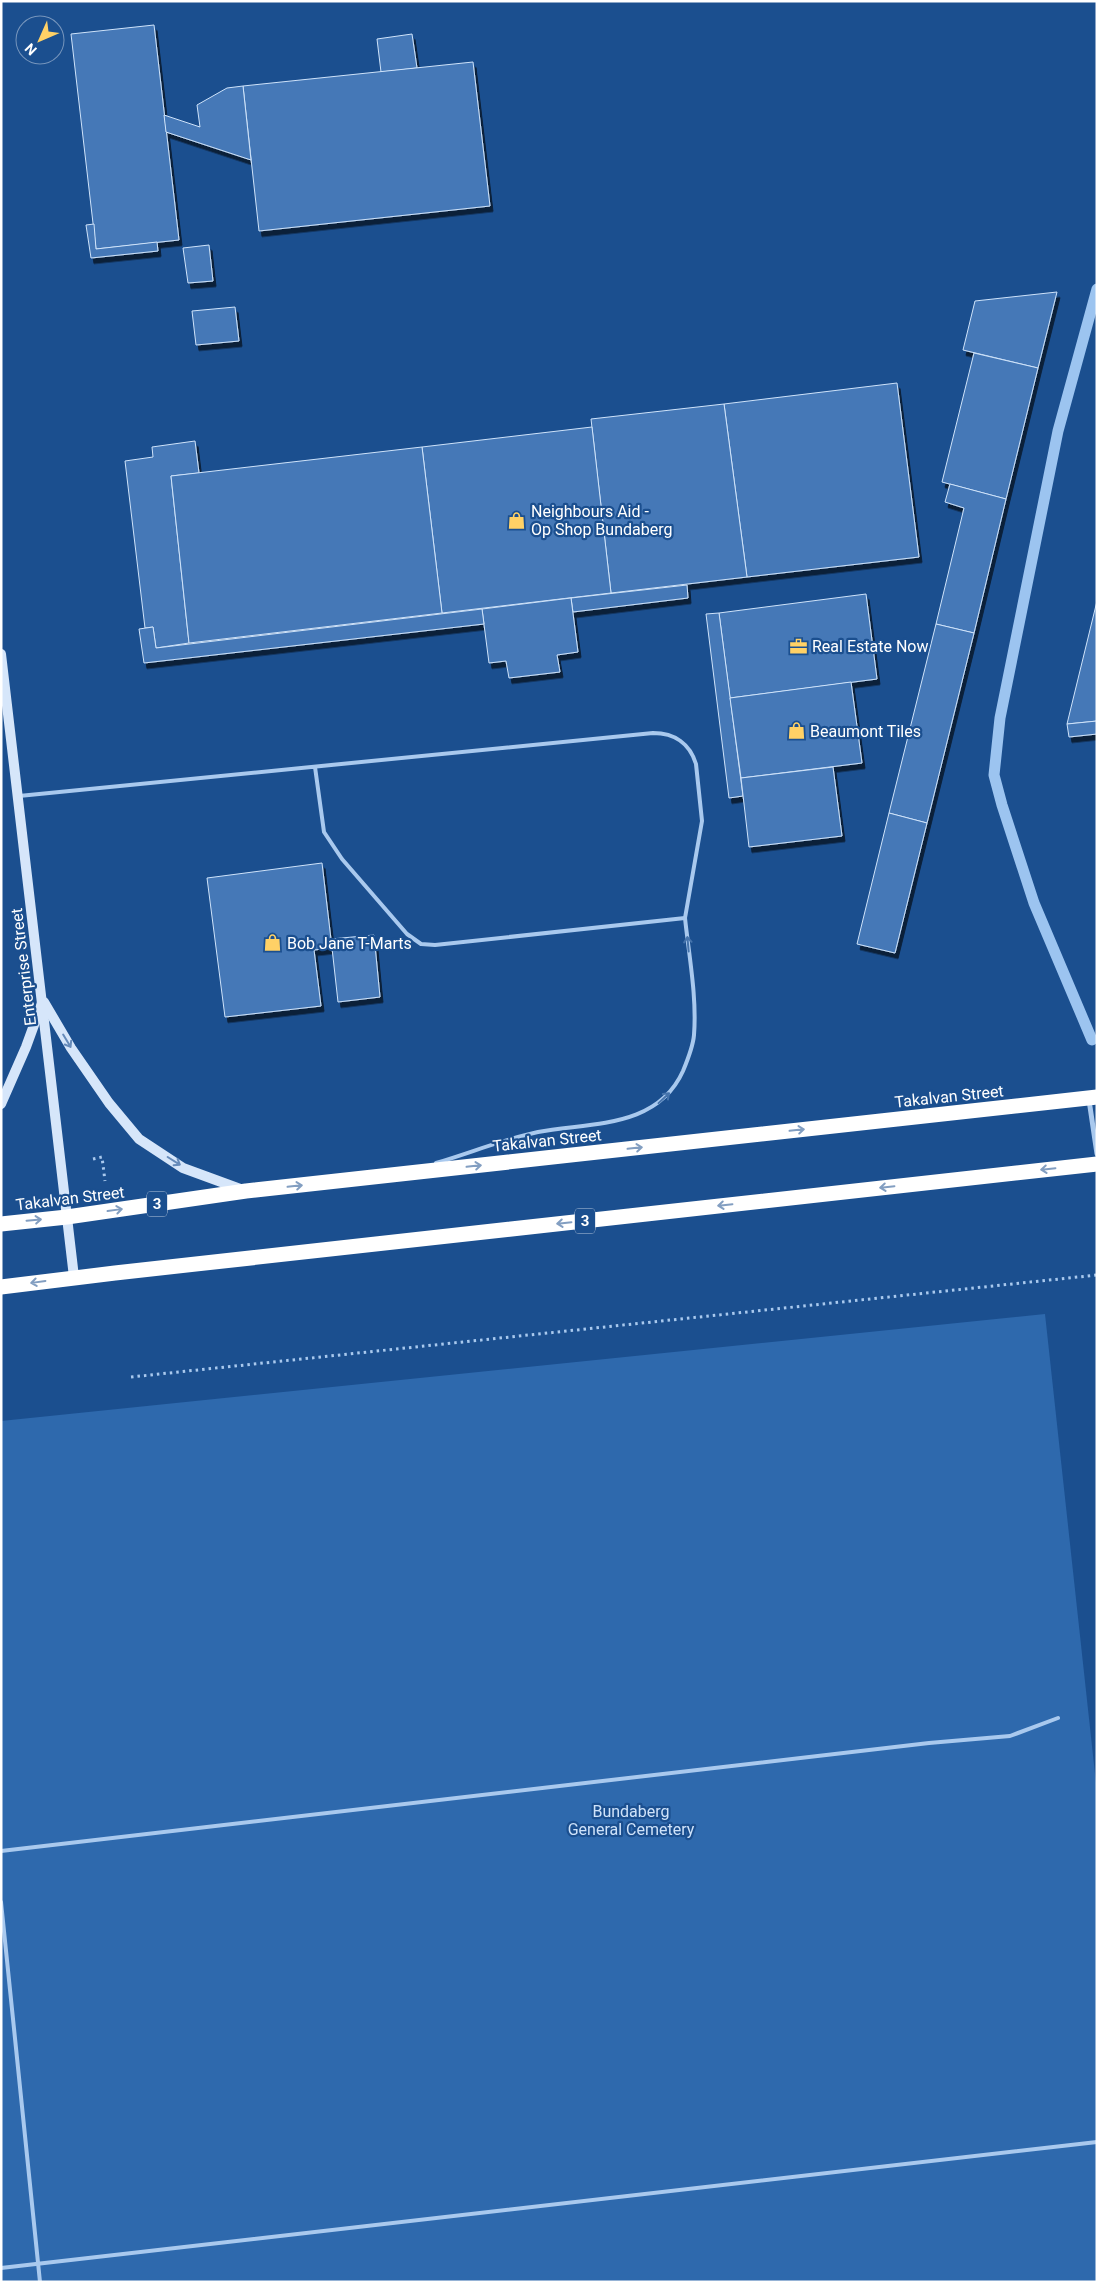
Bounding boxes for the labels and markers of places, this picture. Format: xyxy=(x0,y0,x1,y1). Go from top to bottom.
place label: Neighbours Aid - Op Shop Bundaberg xyxy=(531,502,672,539)
shop icon: Neighbours Aid - Op Shop Bundaberg xyxy=(507,510,527,530)
office icon: Real Estate Now xyxy=(788,636,808,656)
place label: Real Estate Now xyxy=(812,637,928,656)
shop icon: Beaumont Tiles xyxy=(786,721,806,741)
place label: Beaumont Tiles xyxy=(810,722,921,741)
shop icon: Bob Jane T-Marts xyxy=(263,933,283,953)
place label: Bob Jane T-Marts xyxy=(287,934,412,953)

